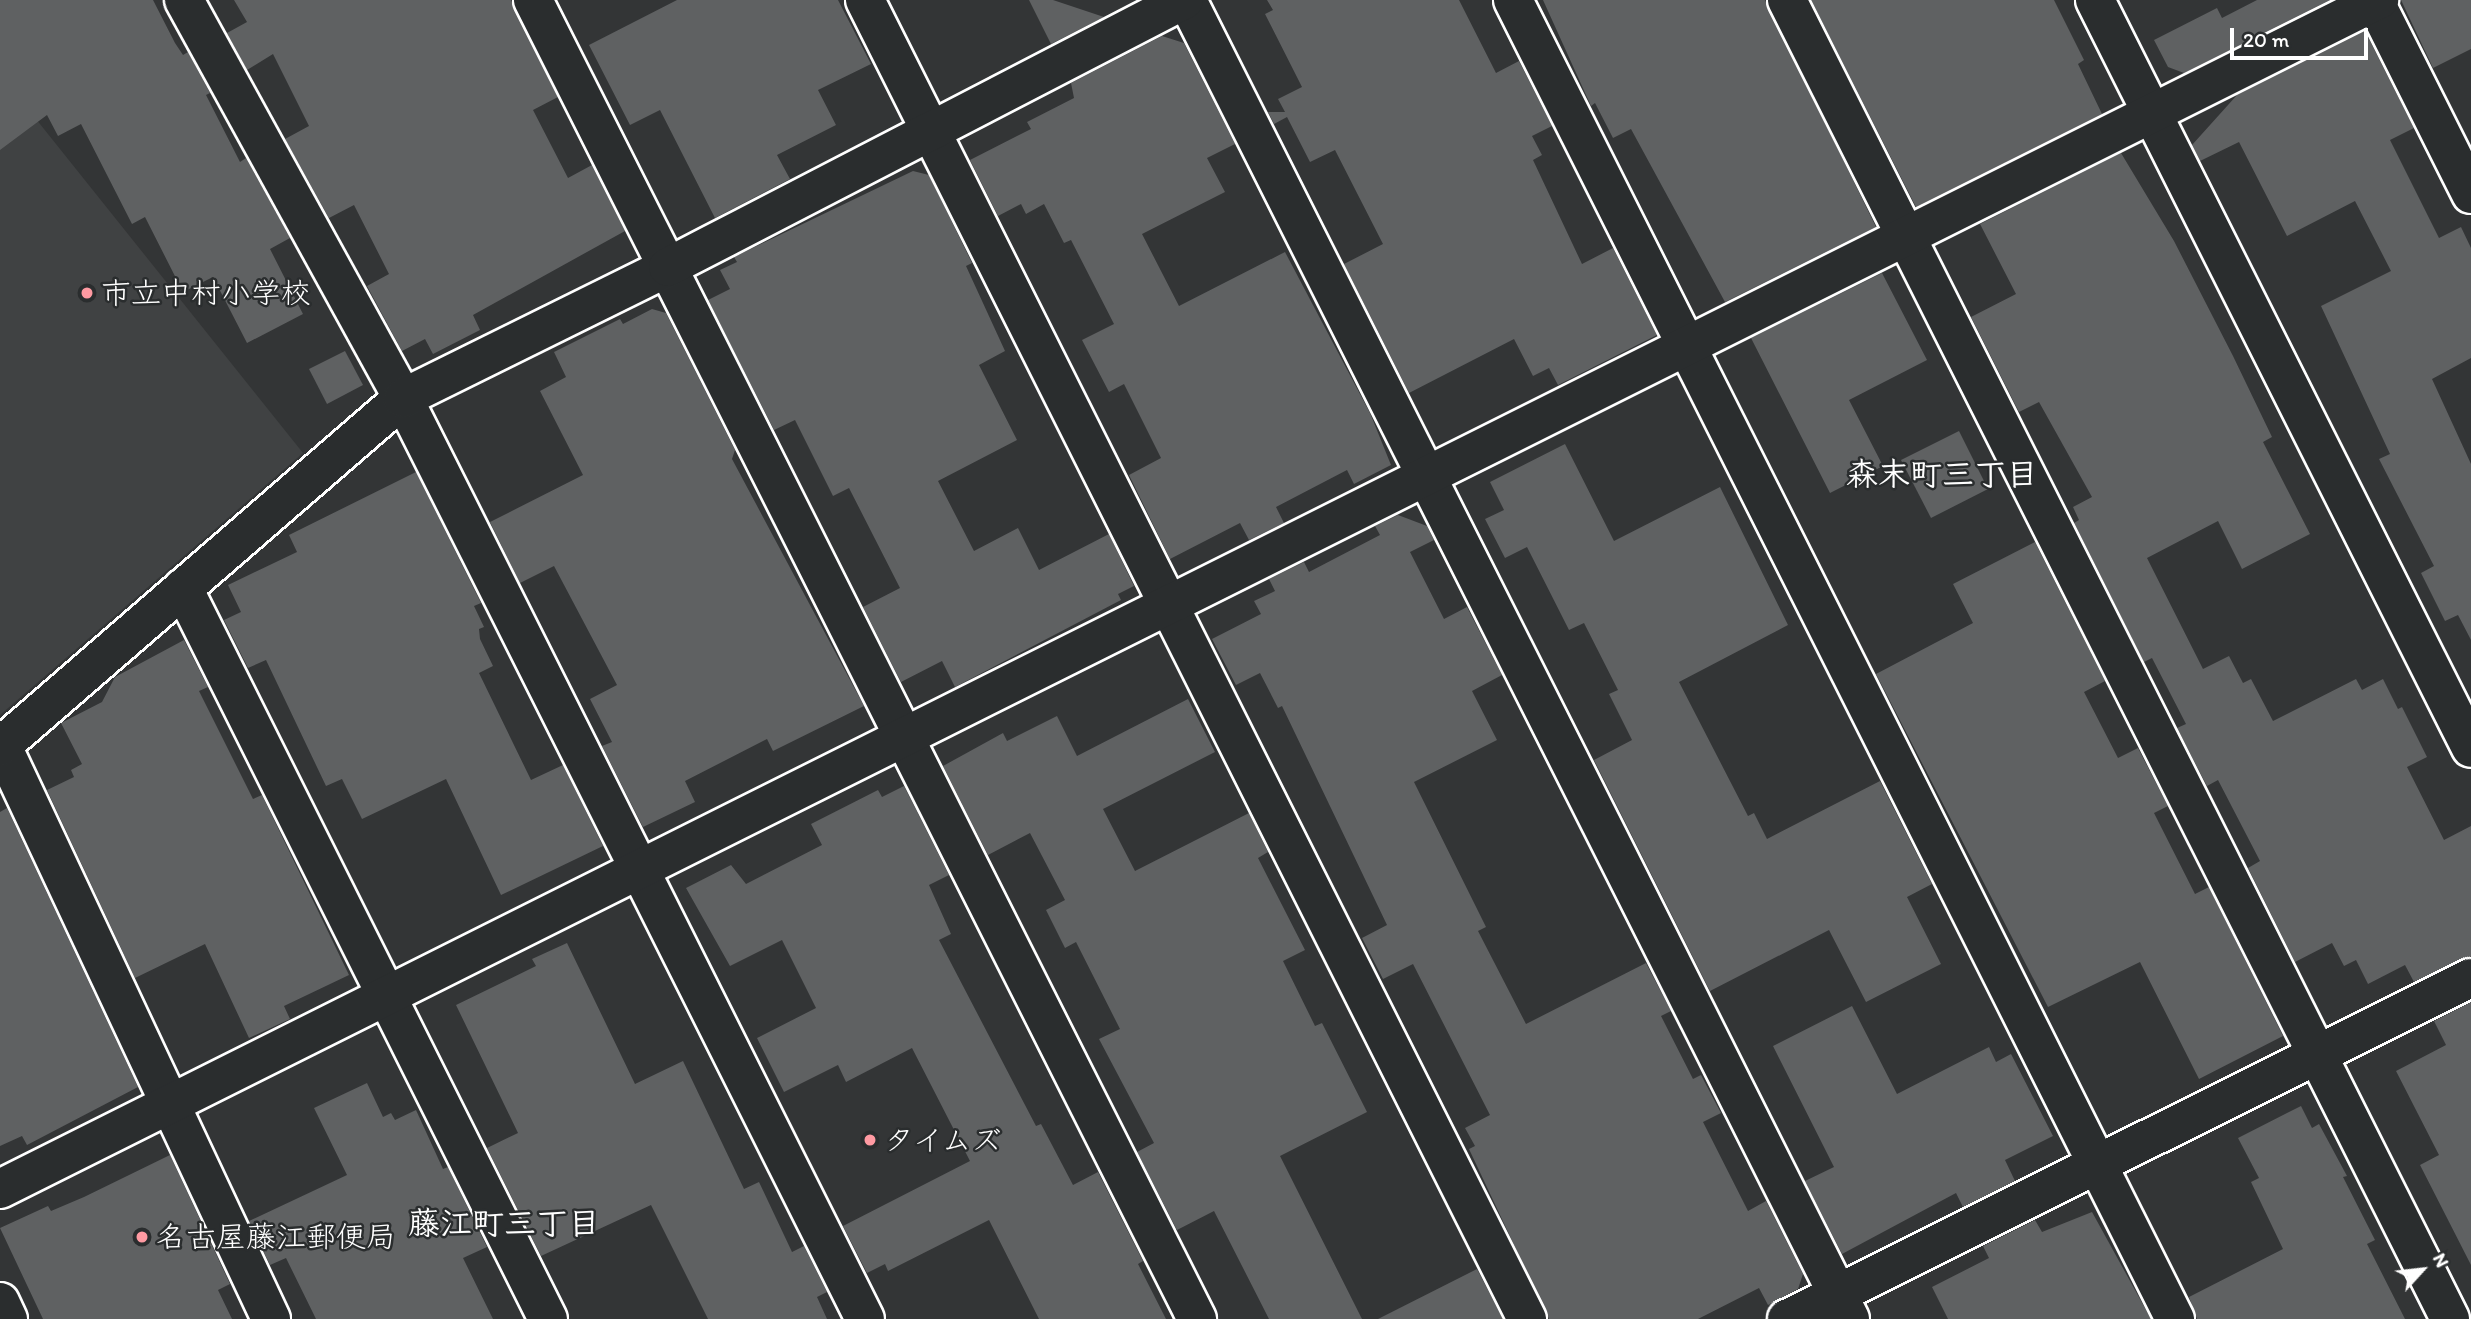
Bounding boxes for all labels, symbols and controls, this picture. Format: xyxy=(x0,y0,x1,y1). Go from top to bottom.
scale bar xyxy=(2233,14,2371,58)
text: 20 m xyxy=(2243,27,2289,52)
place label: 市立中村小学校 xyxy=(101,275,311,311)
marker: 市立中村小学校 xyxy=(79,285,95,301)
district label: 森末町三丁目 xyxy=(1846,455,2038,493)
place label: タイムズ xyxy=(884,1122,1004,1158)
marker: タイムズ xyxy=(862,1132,878,1148)
district label: 藤江町三丁目 xyxy=(408,1204,600,1242)
place label: 名古屋藤江郵便局 xyxy=(156,1219,396,1255)
marker: 名古屋藤江郵便局 xyxy=(134,1229,150,1245)
north arrow xyxy=(2387,1235,2457,1305)
text: N xyxy=(2428,1249,2454,1271)

